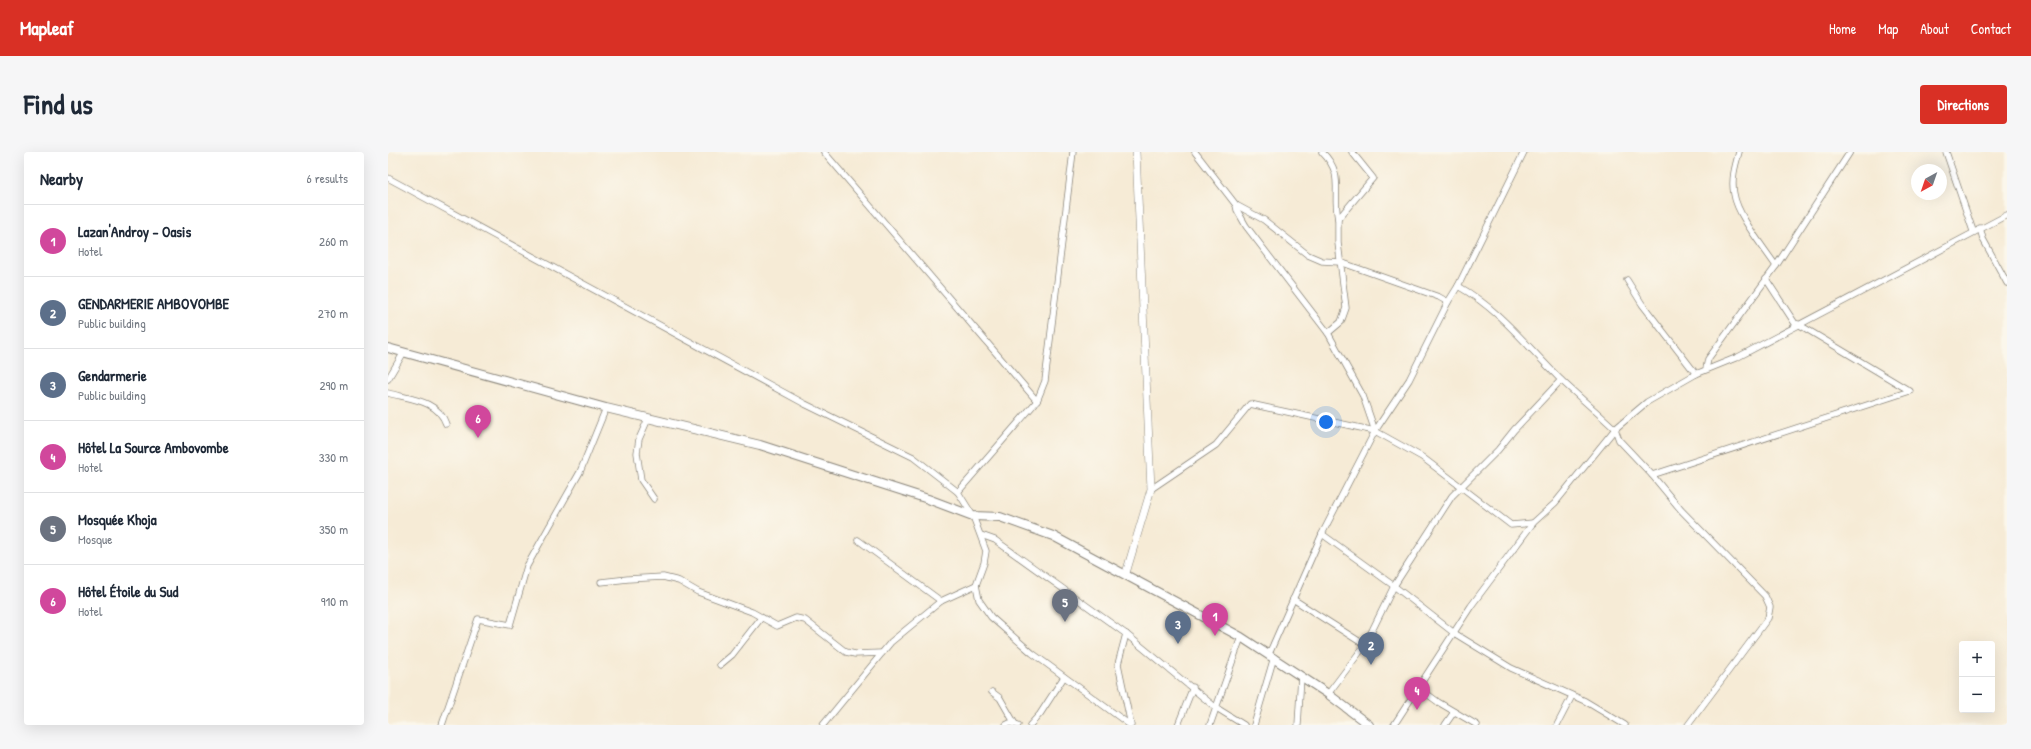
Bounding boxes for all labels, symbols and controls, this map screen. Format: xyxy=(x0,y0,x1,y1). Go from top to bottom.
text: Mapleaf xyxy=(20,15,74,41)
text: Home xyxy=(1829,19,1856,38)
text: Map xyxy=(1878,19,1898,38)
text: About xyxy=(1920,19,1949,38)
text: Contact xyxy=(1971,19,2011,38)
text: Find us xyxy=(24,85,93,123)
button: Directions xyxy=(1920,85,2007,124)
north arrow xyxy=(1911,164,1947,200)
text: Nearby xyxy=(40,167,83,190)
text: 6 results xyxy=(307,169,348,187)
text: Lazan'Androy - Oasis xyxy=(78,221,191,242)
text: 1 xyxy=(51,232,55,250)
text: 260 m xyxy=(319,232,348,250)
text: Hotel xyxy=(78,242,102,260)
text: GENDARMERIE AMBOVOMBE xyxy=(78,293,229,314)
text: 2 xyxy=(50,304,56,322)
text: 270 m xyxy=(318,304,348,322)
text: Public building xyxy=(78,314,146,332)
text: Gendarmerie xyxy=(78,365,147,386)
text: 3 xyxy=(50,376,56,394)
text: 290 m xyxy=(319,376,348,394)
text: Public building xyxy=(78,386,146,404)
pin: 6 xyxy=(465,405,491,438)
your location xyxy=(1316,412,1336,432)
text: Hôtel La Source Ambovombe xyxy=(78,437,229,458)
text: 4 xyxy=(51,448,55,466)
text: 330 m xyxy=(319,448,348,466)
text: Hotel xyxy=(78,458,102,476)
text: Mosquée Khoja xyxy=(78,509,157,530)
text: 5 xyxy=(50,520,56,538)
text: 350 m xyxy=(319,520,348,538)
text: Mosque xyxy=(78,530,112,548)
text: Hôtel Étoile du Sud xyxy=(78,581,178,602)
pin: 5 xyxy=(1052,589,1078,622)
text: 6 xyxy=(50,592,56,610)
text: 910 m xyxy=(321,592,348,610)
text: Hotel xyxy=(78,602,102,620)
pin: 1 xyxy=(1202,603,1228,636)
pin: 3 xyxy=(1165,611,1191,644)
pin: 2 xyxy=(1358,632,1384,665)
map controls xyxy=(1959,641,1995,713)
button: + xyxy=(1959,641,1995,677)
pin: 4 xyxy=(1404,677,1430,710)
button: − xyxy=(1959,677,1995,713)

